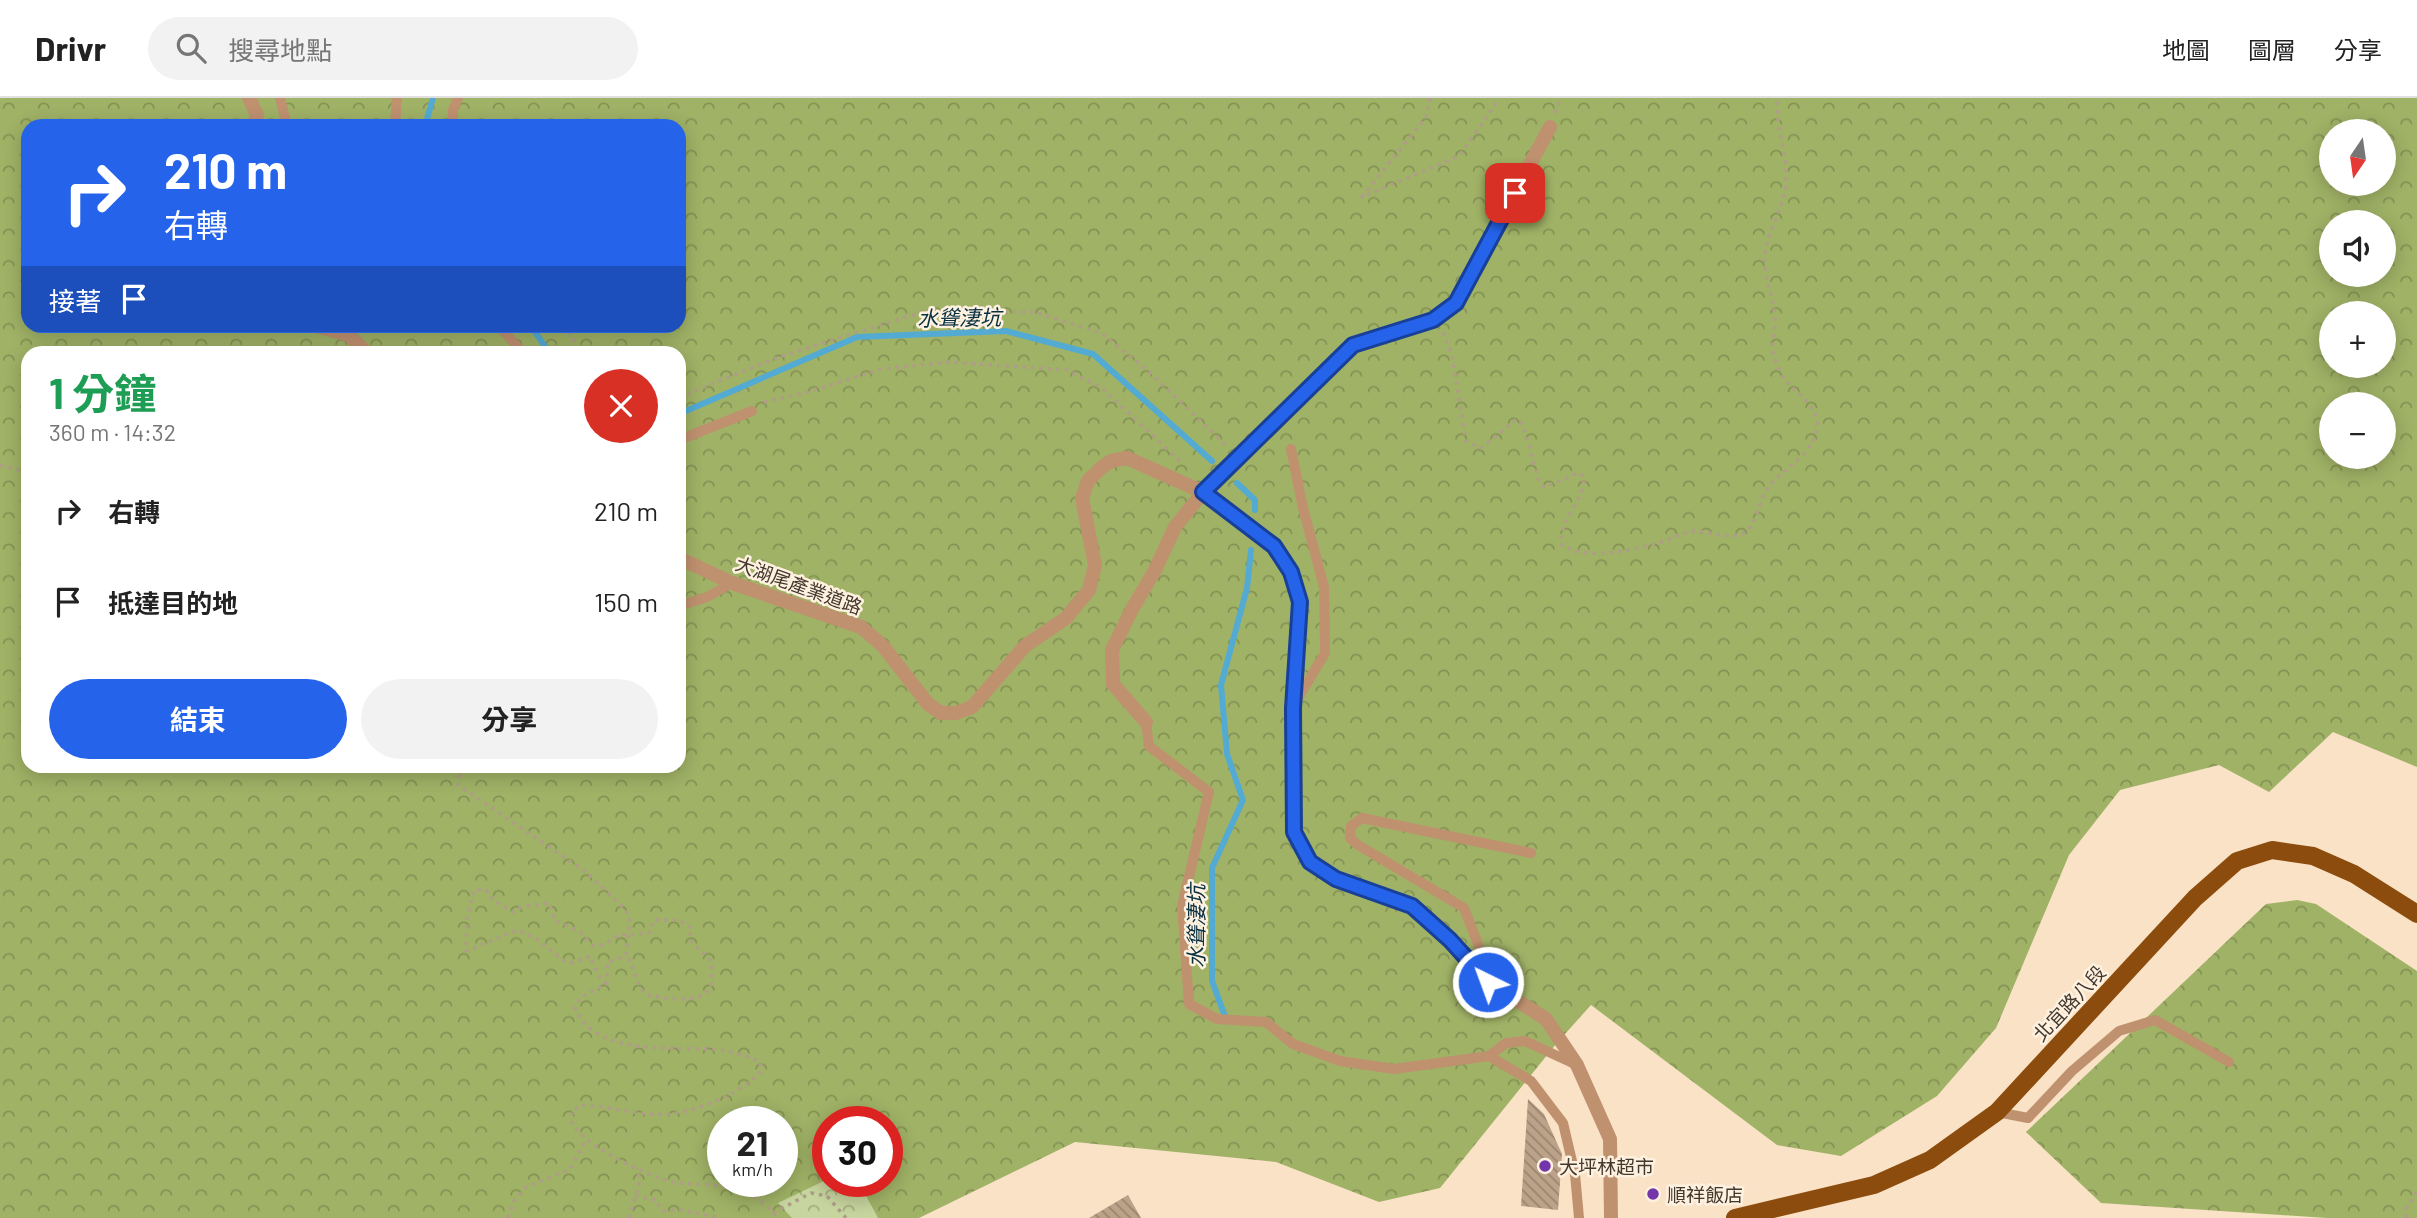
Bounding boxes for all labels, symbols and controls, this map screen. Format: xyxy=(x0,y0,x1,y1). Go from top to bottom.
search box xyxy=(148,17,638,80)
text: Drivr xyxy=(35,28,106,68)
icon: search xyxy=(172,29,210,67)
text: 搜尋地點 xyxy=(228,34,332,65)
text: 地圖 xyxy=(2162,35,2210,64)
text: 圖層 xyxy=(2248,35,2296,64)
text: 分享 xyxy=(2334,35,2382,64)
north arrow xyxy=(2319,119,2396,196)
map controls xyxy=(2319,119,2396,469)
text: 210 m xyxy=(164,140,287,199)
icon: right xyxy=(49,147,140,238)
pin xyxy=(1485,163,1545,223)
icon: arrive xyxy=(1496,174,1534,212)
text: 右轉 xyxy=(164,205,228,243)
button: sound xyxy=(2319,210,2396,287)
icon: arrive xyxy=(115,280,153,318)
text: 接著 xyxy=(49,285,101,316)
button: + xyxy=(2319,301,2396,378)
water label: 水聳淒坑 xyxy=(917,304,1004,330)
text: 1 分鐘 xyxy=(49,367,156,417)
button: close xyxy=(584,369,658,443)
button: − xyxy=(2319,392,2396,469)
text: 360 m · 14:32 xyxy=(49,418,176,446)
icon: right xyxy=(49,492,87,530)
text: 210 m xyxy=(594,495,658,526)
text: 右轉 xyxy=(108,496,160,527)
street label: 大湖尾產業道路 xyxy=(733,551,865,619)
icon: arrive xyxy=(49,583,87,621)
text: 150 m xyxy=(594,586,658,617)
text: 抵達目的地 xyxy=(108,587,238,618)
button: 結束 xyxy=(49,679,347,759)
button: 分享 xyxy=(361,679,658,759)
water label: 水聳淒坑 xyxy=(1183,881,1208,968)
position arrow xyxy=(1451,945,1525,1019)
street label: 北宜路八段 xyxy=(2028,960,2110,1046)
speed limit sign: 30 xyxy=(812,1106,903,1197)
text: 21 xyxy=(737,1121,768,1163)
place label: 大坪林超市 xyxy=(1559,1155,1654,1178)
text: km/h xyxy=(732,1158,773,1180)
marker: 大坪林超市 xyxy=(1537,1158,1553,1174)
place label: 順祥飯店 xyxy=(1667,1183,1743,1206)
marker: 順祥飯店 xyxy=(1645,1186,1661,1202)

